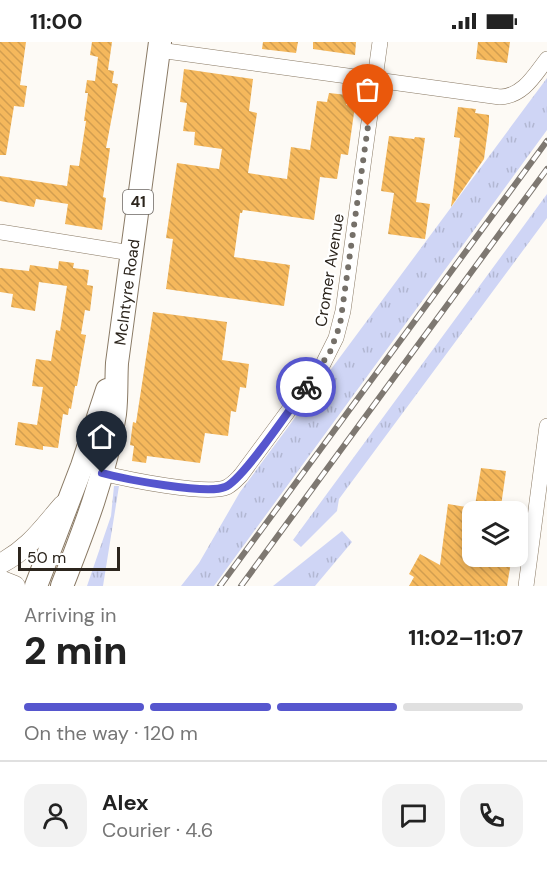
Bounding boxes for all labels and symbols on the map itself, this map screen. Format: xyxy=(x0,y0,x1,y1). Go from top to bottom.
pin xyxy=(342,64,393,126)
road number: 41 xyxy=(123,190,153,214)
street label: Cromer Avenue xyxy=(310,212,349,328)
street label: McIntyre Road xyxy=(109,238,145,347)
courier xyxy=(276,357,336,417)
pin xyxy=(76,411,127,473)
scale bar xyxy=(18,544,120,572)

